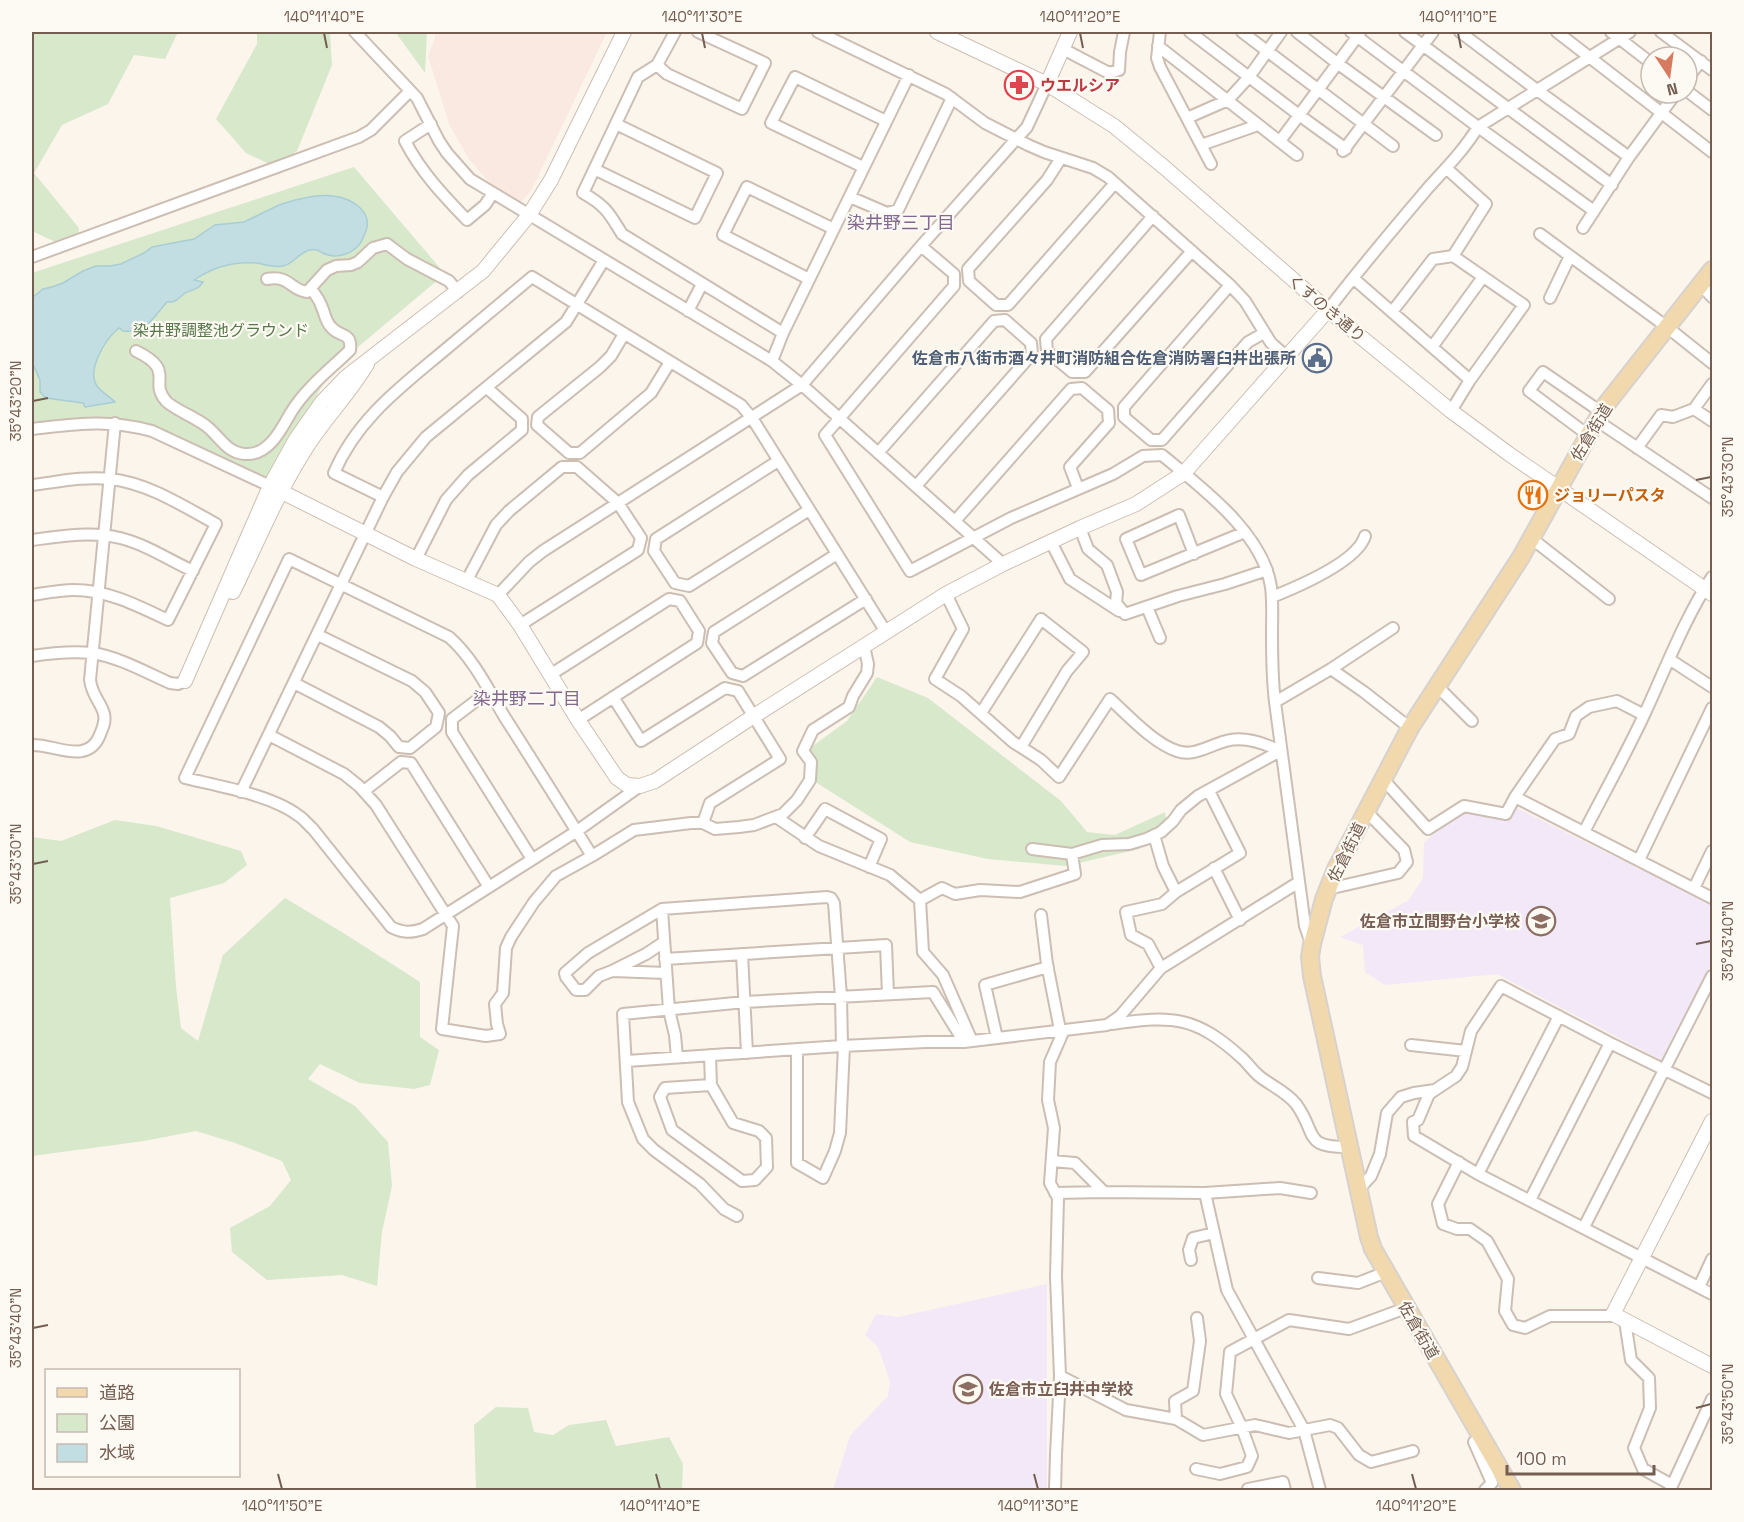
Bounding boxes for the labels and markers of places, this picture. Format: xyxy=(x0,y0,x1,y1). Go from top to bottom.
pharmacy icon: ウエルシア xyxy=(1003,69,1035,101)
place label: ウエルシア xyxy=(1040,75,1120,96)
public building icon: 佐倉市八街市酒々井町消防組合佐倉消防署臼井出張所 xyxy=(1301,342,1333,374)
place label: 佐倉市八街市酒々井町消防組合佐倉消防署臼井出張所 xyxy=(911,348,1296,369)
restaurant icon: ジョリーパスタ xyxy=(1517,479,1549,511)
place label: ジョリーパスタ xyxy=(1554,485,1666,506)
school or university icon: 佐倉市立間野台小学校 xyxy=(1525,905,1557,937)
place label: 佐倉市立間野台小学校 xyxy=(1359,911,1520,932)
school or university icon: 佐倉市立臼井中学校 xyxy=(952,1373,984,1405)
place label: 佐倉市立臼井中学校 xyxy=(988,1379,1133,1400)

